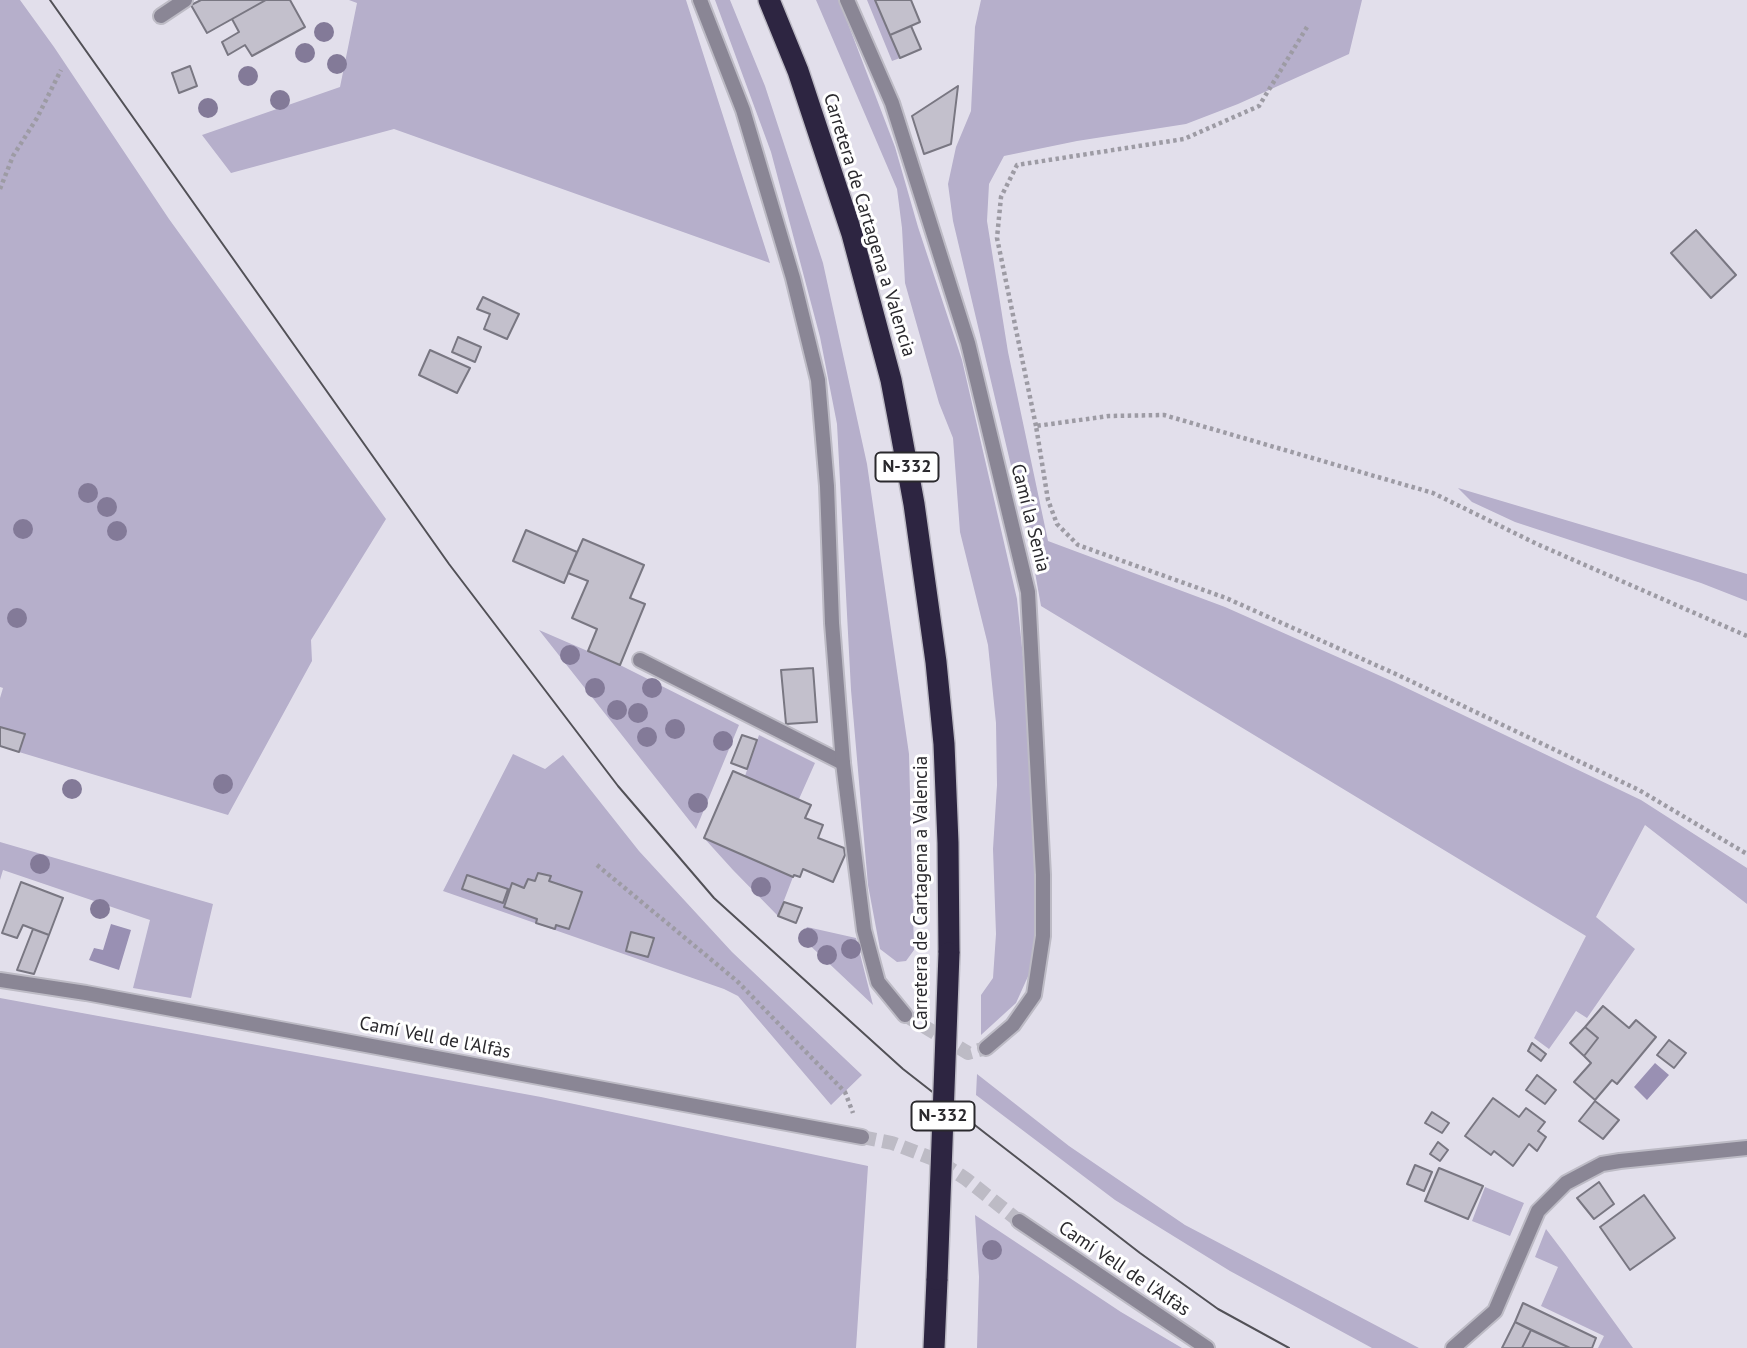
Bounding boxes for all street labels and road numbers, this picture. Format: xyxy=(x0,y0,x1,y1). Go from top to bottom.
street label: Carretera de Cartagena a Valencia xyxy=(818,90,920,360)
road number: N-332 xyxy=(876,452,939,481)
street label: Camí la Senia xyxy=(1006,462,1054,574)
street label: Carretera de Cartagena a Valencia xyxy=(911,756,933,1030)
street label: Camí Vell de l'Alfàs xyxy=(357,1012,513,1064)
road number: N-332 xyxy=(912,1101,974,1130)
street label: Camí Vell de l'Alfàs xyxy=(1054,1217,1194,1321)

